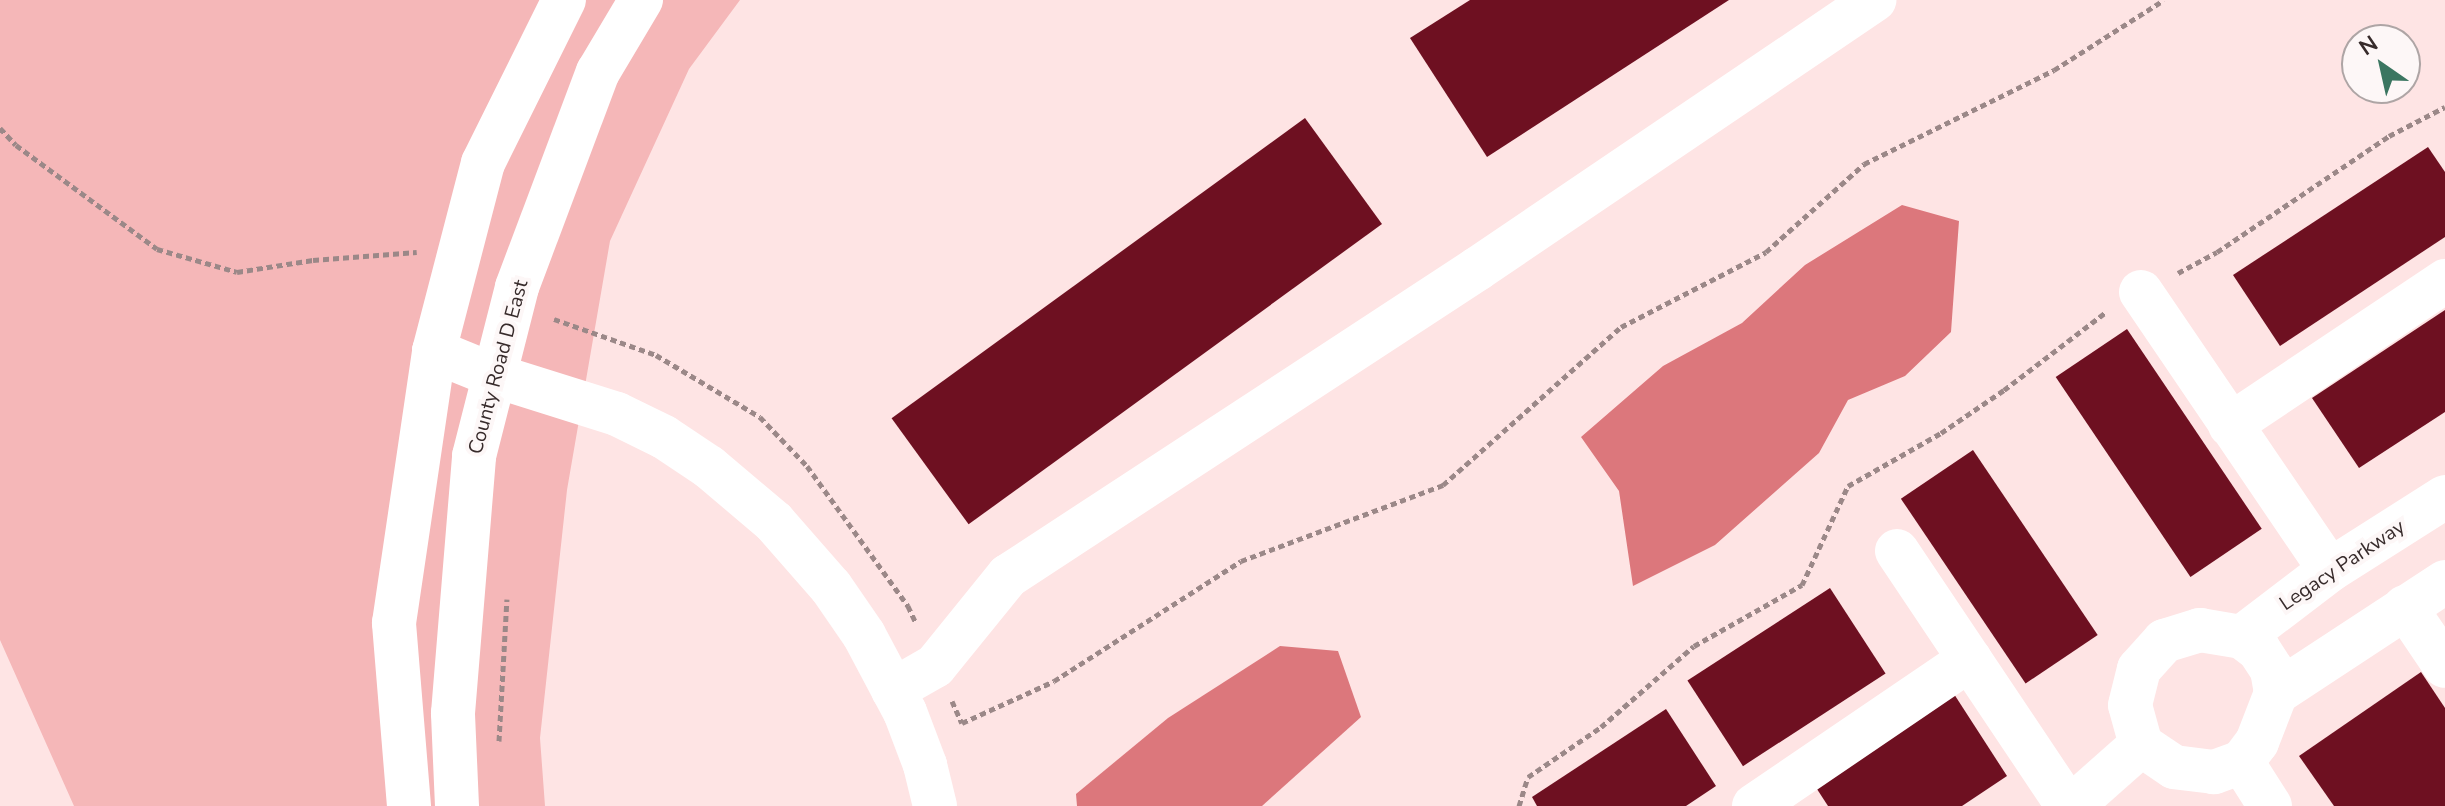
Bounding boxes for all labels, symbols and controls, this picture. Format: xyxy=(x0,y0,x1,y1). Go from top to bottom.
north arrow xyxy=(2341,24,2421,104)
text: N xyxy=(2353,29,2384,63)
street label: County Road D East xyxy=(463,277,533,457)
street label: Legacy Parkway xyxy=(2275,514,2409,616)

